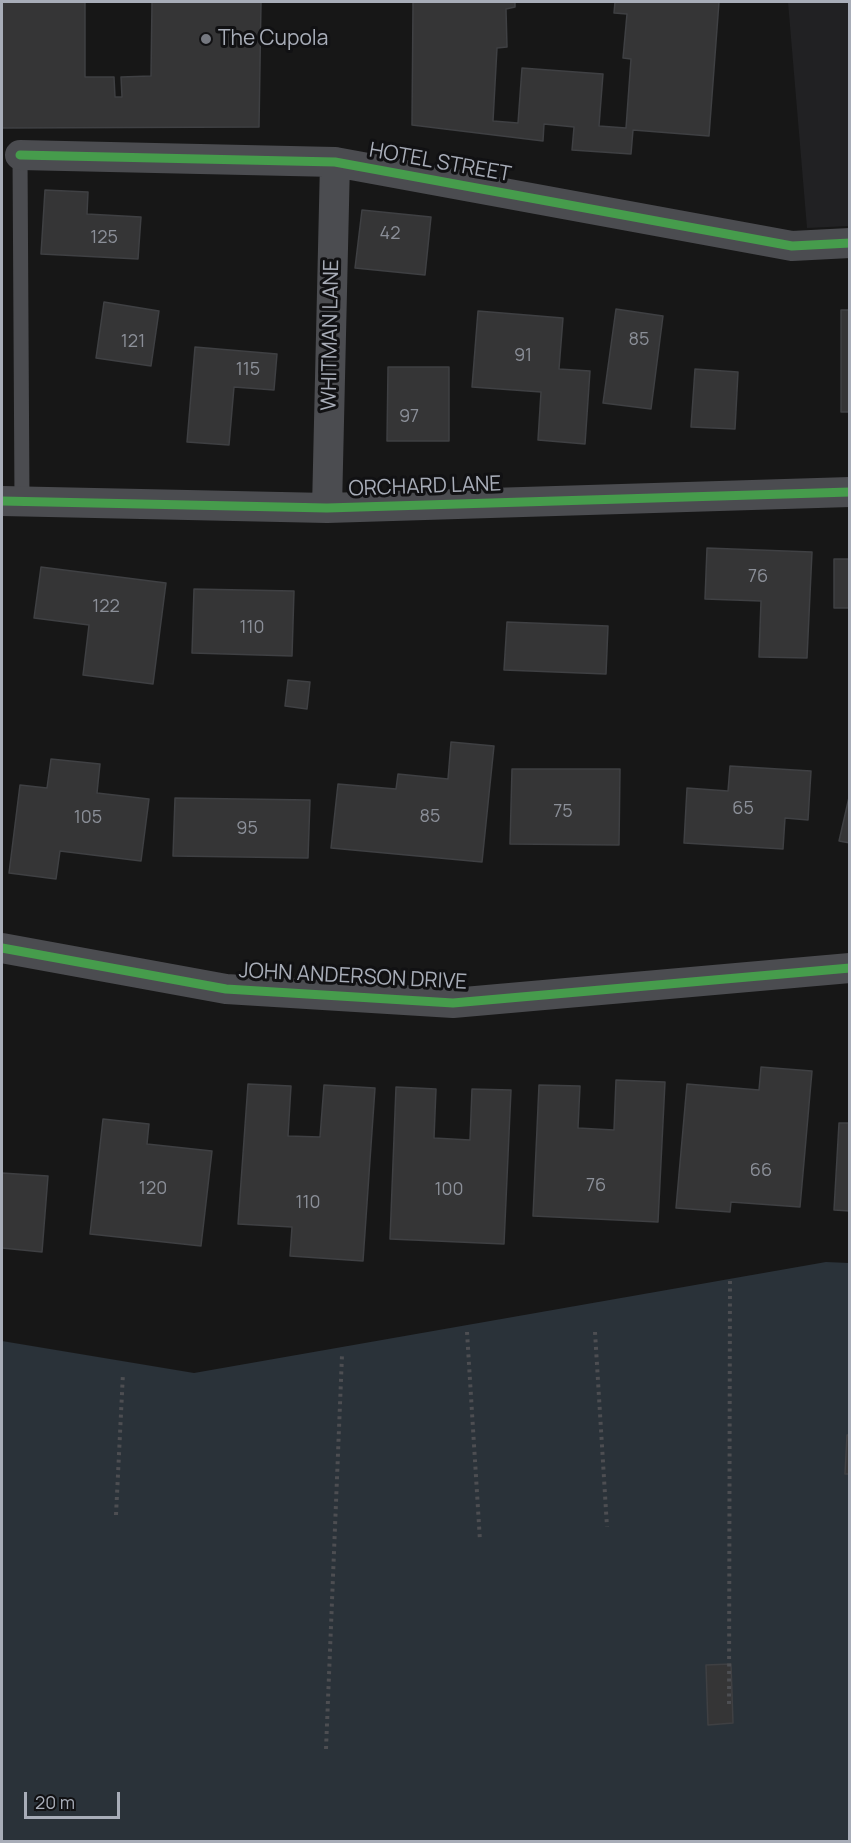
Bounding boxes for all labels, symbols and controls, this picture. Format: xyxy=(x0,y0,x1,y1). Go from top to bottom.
place label: The Cupola xyxy=(218,26,328,52)
marker: The Cupola xyxy=(199,32,213,46)
street label: HOTEL STREET xyxy=(367,138,513,188)
house number: 42 xyxy=(380,223,400,245)
house number: 125 xyxy=(90,227,118,249)
street label: WHITMAN LANE xyxy=(317,259,345,411)
house number: 85 xyxy=(629,329,649,351)
house number: 121 xyxy=(121,331,145,353)
house number: 91 xyxy=(514,345,532,367)
house number: 115 xyxy=(236,359,260,381)
house number: 97 xyxy=(399,406,419,428)
street label: ORCHARD LANE xyxy=(348,472,502,502)
house number: 76 xyxy=(748,566,768,588)
house number: 122 xyxy=(92,596,120,618)
house number: 110 xyxy=(239,617,265,639)
house number: 65 xyxy=(732,798,754,820)
house number: 75 xyxy=(553,801,573,823)
house number: 85 xyxy=(420,806,440,828)
house number: 105 xyxy=(74,807,102,829)
house number: 95 xyxy=(236,818,258,840)
street label: JOHN ANDERSON DRIVE xyxy=(238,958,468,996)
house number: 66 xyxy=(750,1160,772,1182)
house number: 76 xyxy=(586,1175,606,1197)
house number: 120 xyxy=(139,1178,167,1200)
house number: 100 xyxy=(435,1179,463,1201)
house number: 110 xyxy=(295,1192,321,1214)
scale bar xyxy=(27,1780,123,1818)
text: 20 m xyxy=(35,1790,75,1814)

